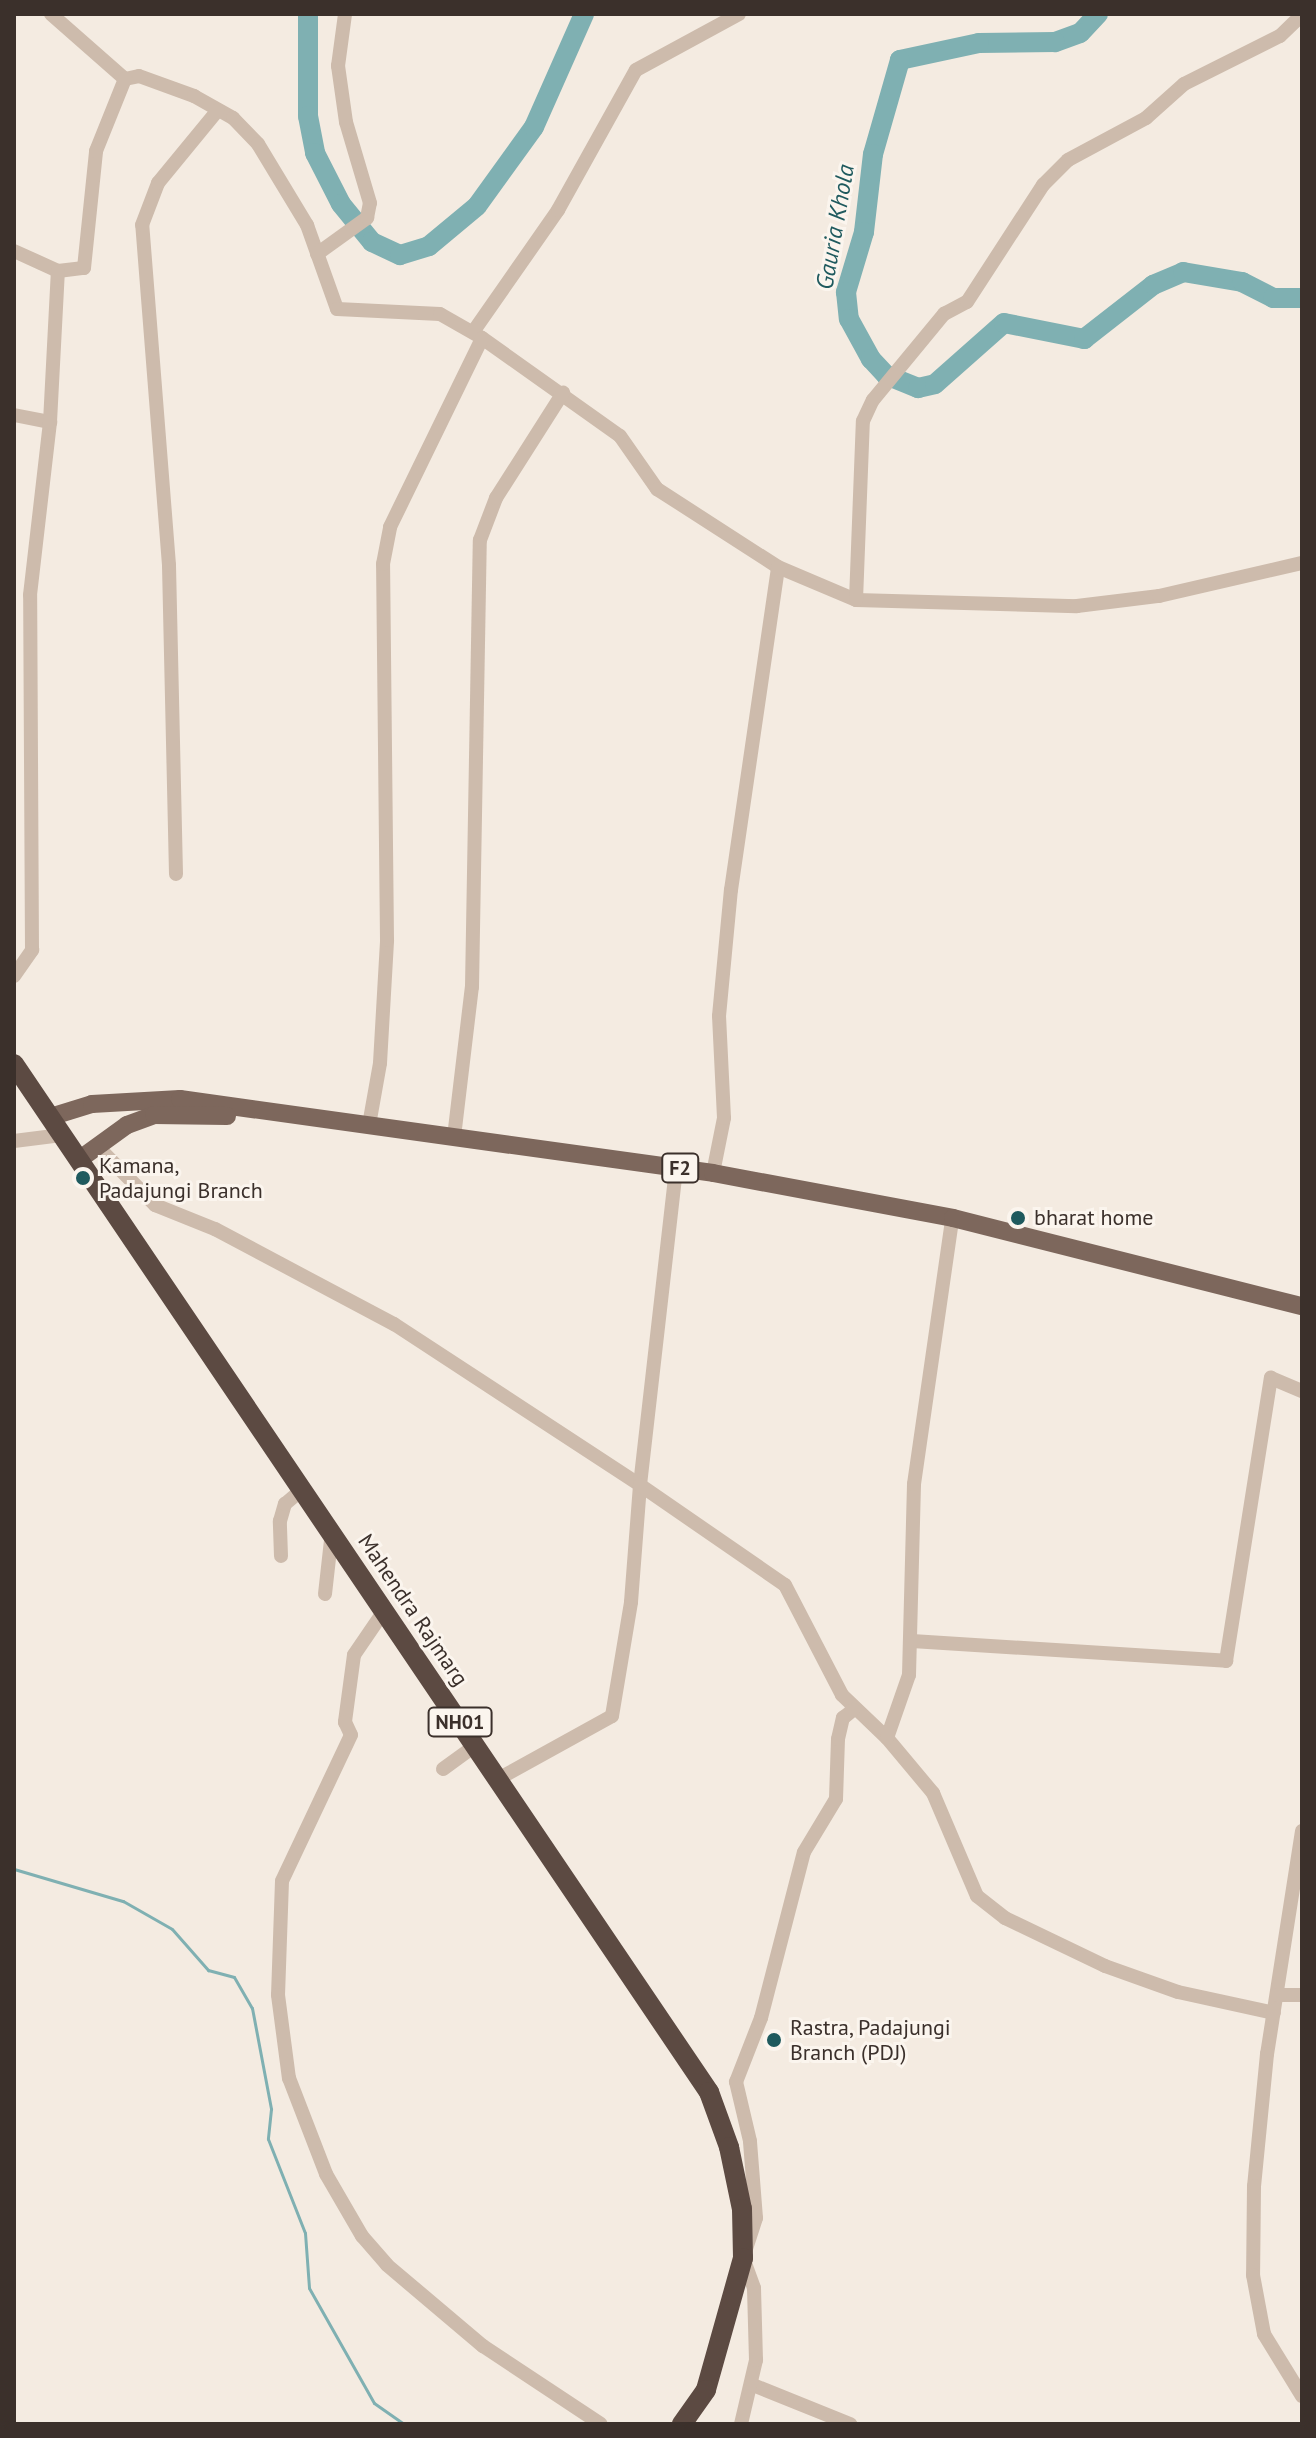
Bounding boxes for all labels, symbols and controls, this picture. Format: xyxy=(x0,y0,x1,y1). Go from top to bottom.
water label: Gauria Khola xyxy=(810,162,860,292)
place label: Kamana, Padajungi Branch xyxy=(99,1152,263,1204)
road number: F2 xyxy=(660,1152,700,1184)
marker: Kamana, Padajungi Branch xyxy=(74,1169,92,1187)
place label: bharat home xyxy=(1034,1205,1153,1231)
marker: bharat home xyxy=(1009,1209,1027,1227)
street label: Mahendra Rajmarg xyxy=(352,1529,474,1691)
road number: NH01 xyxy=(426,1706,494,1738)
place label: Rastra, Padajungi Branch (PDJ) xyxy=(790,2014,952,2066)
marker: Rastra, Padajungi Branch (PDJ) xyxy=(765,2031,783,2049)

